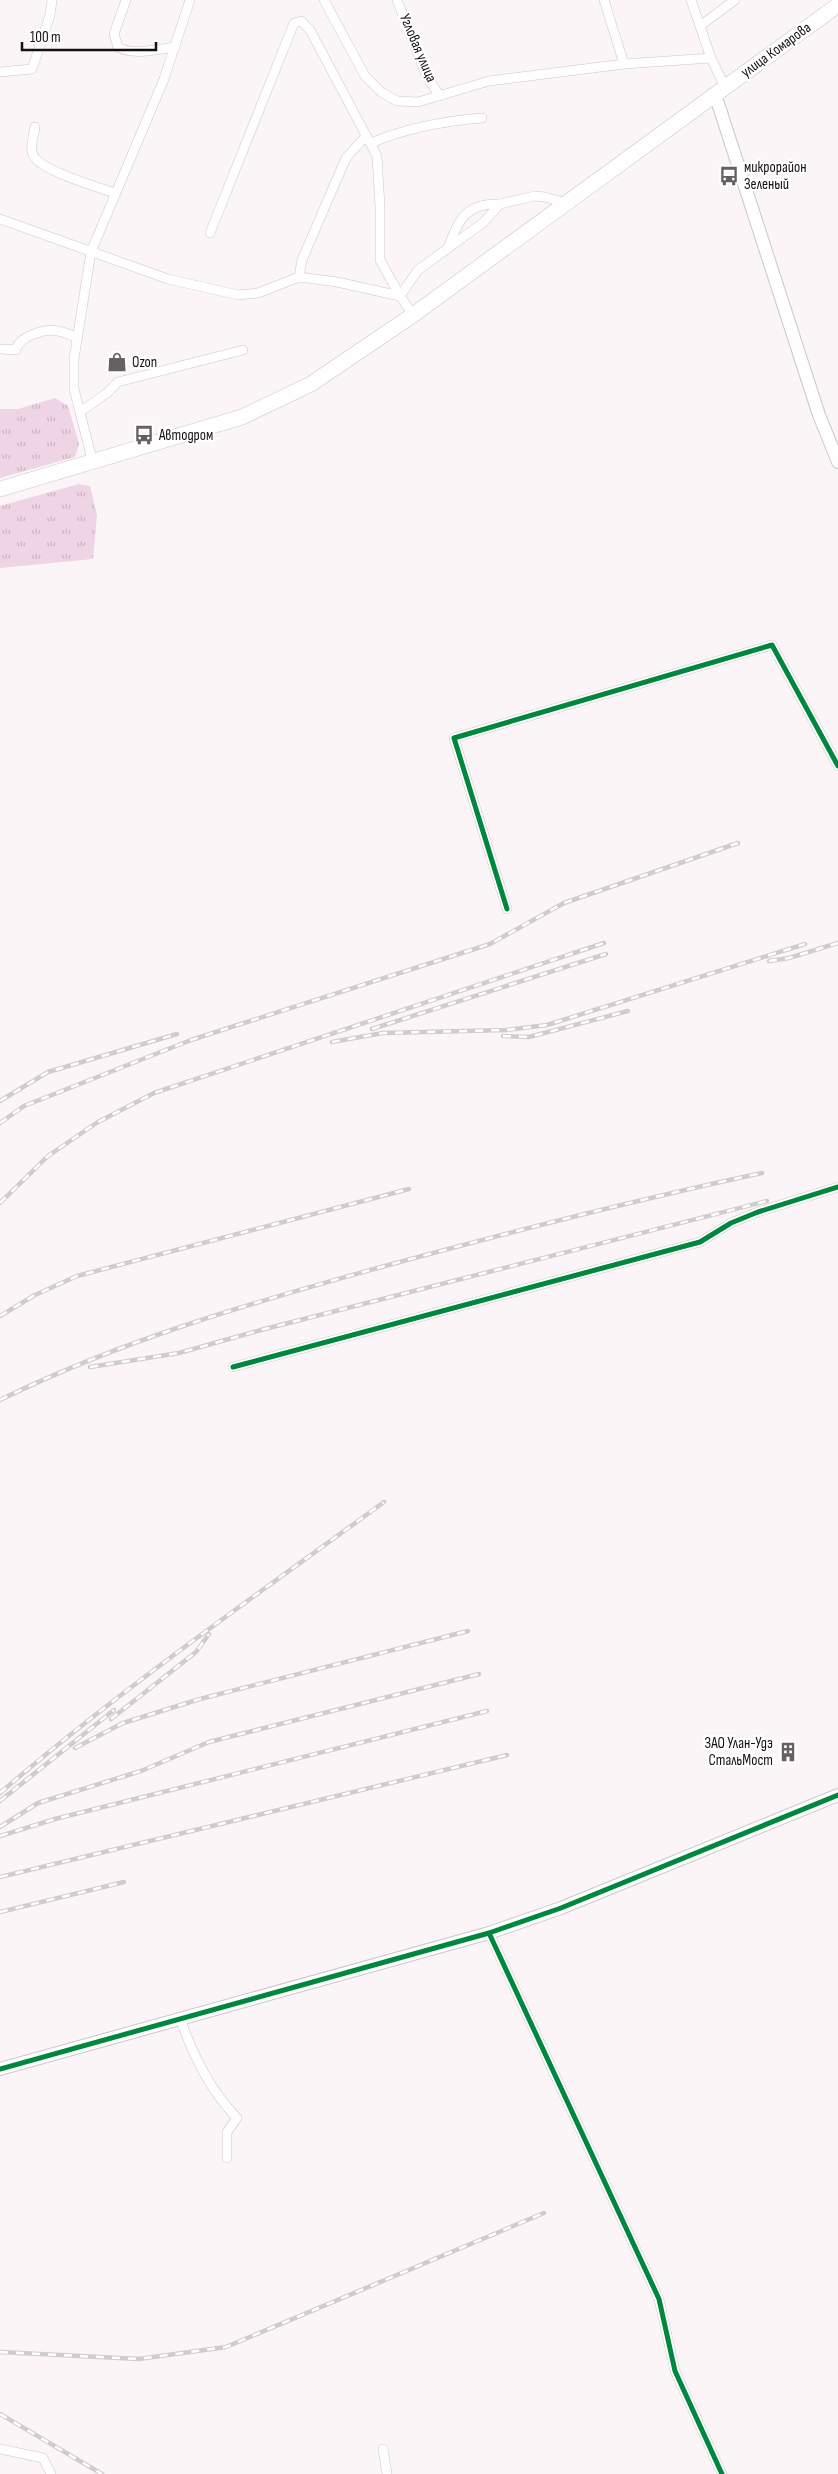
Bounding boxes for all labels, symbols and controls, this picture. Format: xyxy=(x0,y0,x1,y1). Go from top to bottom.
street label: Угловая улица xyxy=(395,11,441,85)
street label: улица Комарова xyxy=(737,18,815,82)
scale bar xyxy=(22,20,156,52)
text: 100 m xyxy=(30,28,61,47)
place label: микрорайон Зеленый xyxy=(744,158,806,194)
bus stop icon: микрорайон Зеленый xyxy=(718,165,740,187)
shop icon: Ozon xyxy=(106,351,128,373)
place label: Ozon xyxy=(132,353,157,372)
bus stop icon: Автодром xyxy=(133,424,155,446)
place label: Автодром xyxy=(158,426,213,445)
place label: ЗАО Улан-Удэ СтальМост xyxy=(705,1734,773,1770)
building icon: ЗАО Улан-Удэ СтальМост xyxy=(777,1741,799,1763)

